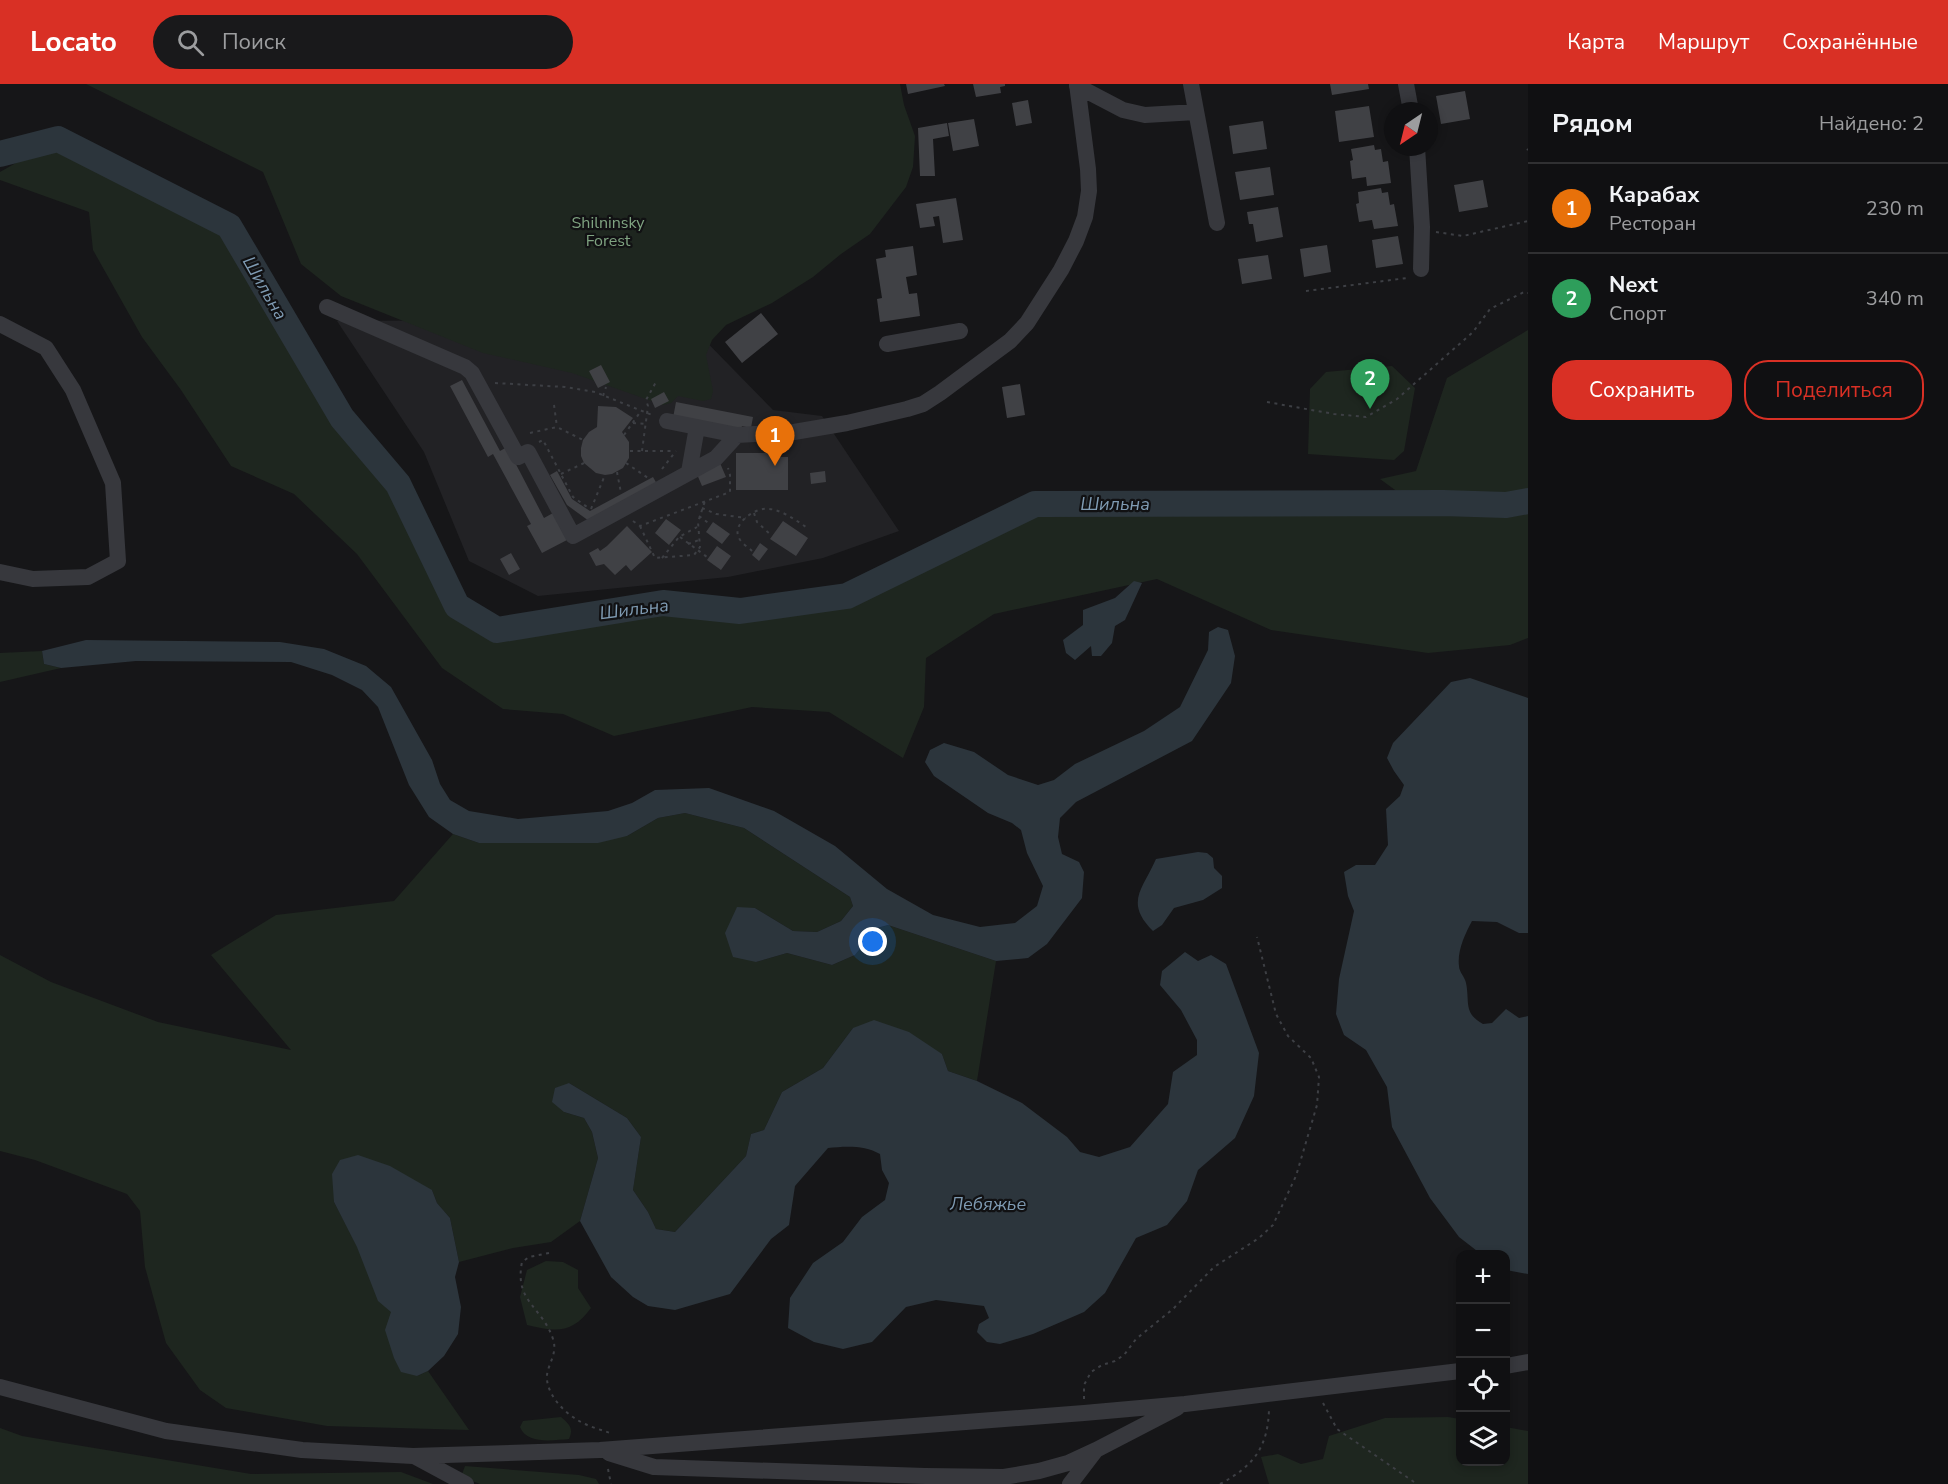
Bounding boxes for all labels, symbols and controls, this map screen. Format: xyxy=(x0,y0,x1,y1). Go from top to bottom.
search box xyxy=(153,15,573,69)
text: Locato xyxy=(30,23,117,61)
icon: search xyxy=(174,26,207,59)
text: Поиск xyxy=(222,27,286,57)
text: Карта xyxy=(1567,28,1625,56)
text: Маршрут xyxy=(1658,28,1749,56)
text: Сохранённые xyxy=(1782,28,1918,56)
north arrow xyxy=(1384,102,1438,156)
text: Рядом xyxy=(1552,106,1633,141)
text: Найдено: 2 xyxy=(1819,110,1924,137)
text: Карабах xyxy=(1609,180,1700,210)
text: 1 xyxy=(1566,195,1578,222)
text: 230 m xyxy=(1866,195,1924,222)
text: Ресторан xyxy=(1609,210,1696,237)
park label: Shilninsky Forest xyxy=(572,212,645,252)
water label: Шильна xyxy=(237,252,293,324)
text: Next xyxy=(1609,270,1658,300)
text: 2 xyxy=(1566,285,1578,312)
text: 340 m xyxy=(1866,285,1924,312)
text: Спорт xyxy=(1609,300,1666,327)
pin: 2 xyxy=(1350,360,1390,409)
button: Сохранить xyxy=(1552,360,1732,420)
button: Поделиться xyxy=(1744,360,1924,420)
pin: 1 xyxy=(756,416,794,466)
water label: Шильна xyxy=(1080,492,1150,516)
water label: Шильна xyxy=(598,593,670,625)
your location xyxy=(858,927,887,956)
water label: Лебяжье xyxy=(949,1192,1027,1216)
map controls xyxy=(1456,1250,1510,1466)
button: + xyxy=(1456,1250,1510,1304)
button: − xyxy=(1456,1304,1510,1358)
button: locate xyxy=(1456,1358,1510,1412)
button: layers xyxy=(1456,1412,1510,1466)

